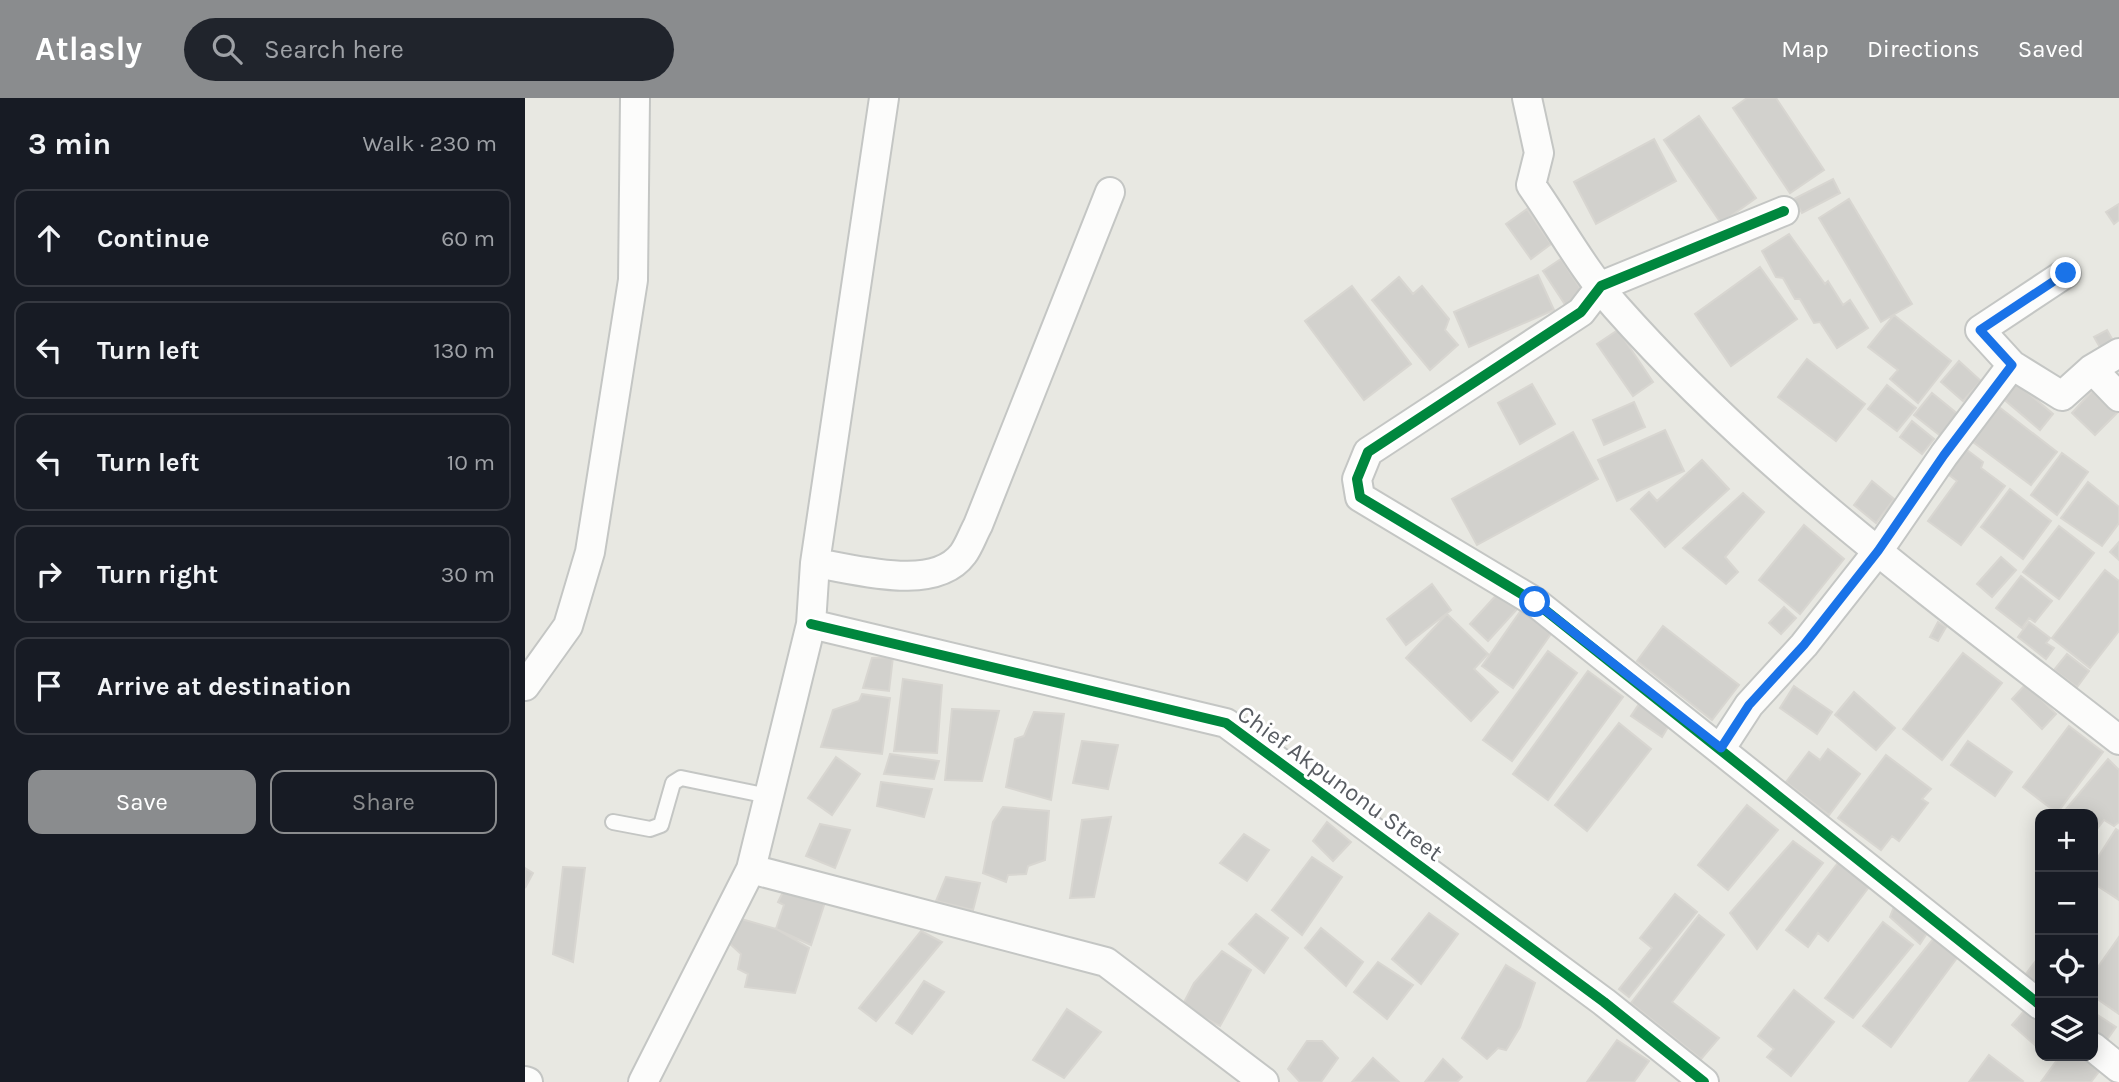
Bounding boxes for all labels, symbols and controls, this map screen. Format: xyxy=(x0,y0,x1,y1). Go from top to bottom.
search box xyxy=(184,18,674,81)
text: Atlasly xyxy=(35,30,142,68)
icon: search xyxy=(208,30,246,68)
text: Search here xyxy=(264,34,404,65)
text: Map xyxy=(1781,35,1829,63)
text: Directions xyxy=(1867,35,1980,63)
text: Saved xyxy=(2018,35,2084,63)
text: 3 min xyxy=(28,126,111,162)
text: Walk · 230 m xyxy=(363,130,497,157)
icon: ahead xyxy=(30,219,68,257)
text: Continue xyxy=(97,223,209,254)
text: 60 m xyxy=(441,225,495,252)
route end xyxy=(2050,257,2081,288)
icon: left xyxy=(30,331,68,369)
text: Turn left xyxy=(97,335,199,366)
text: 130 m xyxy=(433,337,495,364)
icon: left xyxy=(30,443,68,481)
text: Turn left xyxy=(97,447,199,478)
text: 10 m xyxy=(447,449,495,476)
icon: right xyxy=(30,555,68,593)
text: Turn right xyxy=(97,559,218,590)
text: 30 m xyxy=(441,561,495,588)
route start xyxy=(1519,586,1550,617)
icon: arrive xyxy=(30,667,68,705)
text: Arrive at destination xyxy=(97,671,351,702)
street label: Chief Akpunonu Street xyxy=(1232,699,1448,867)
button: Save xyxy=(28,770,256,834)
button: Share xyxy=(270,770,497,834)
map controls xyxy=(2035,809,2098,1061)
button: + xyxy=(2035,809,2098,872)
button: − xyxy=(2035,872,2098,935)
button: locate xyxy=(2035,935,2098,998)
button: layers xyxy=(2035,998,2098,1061)

